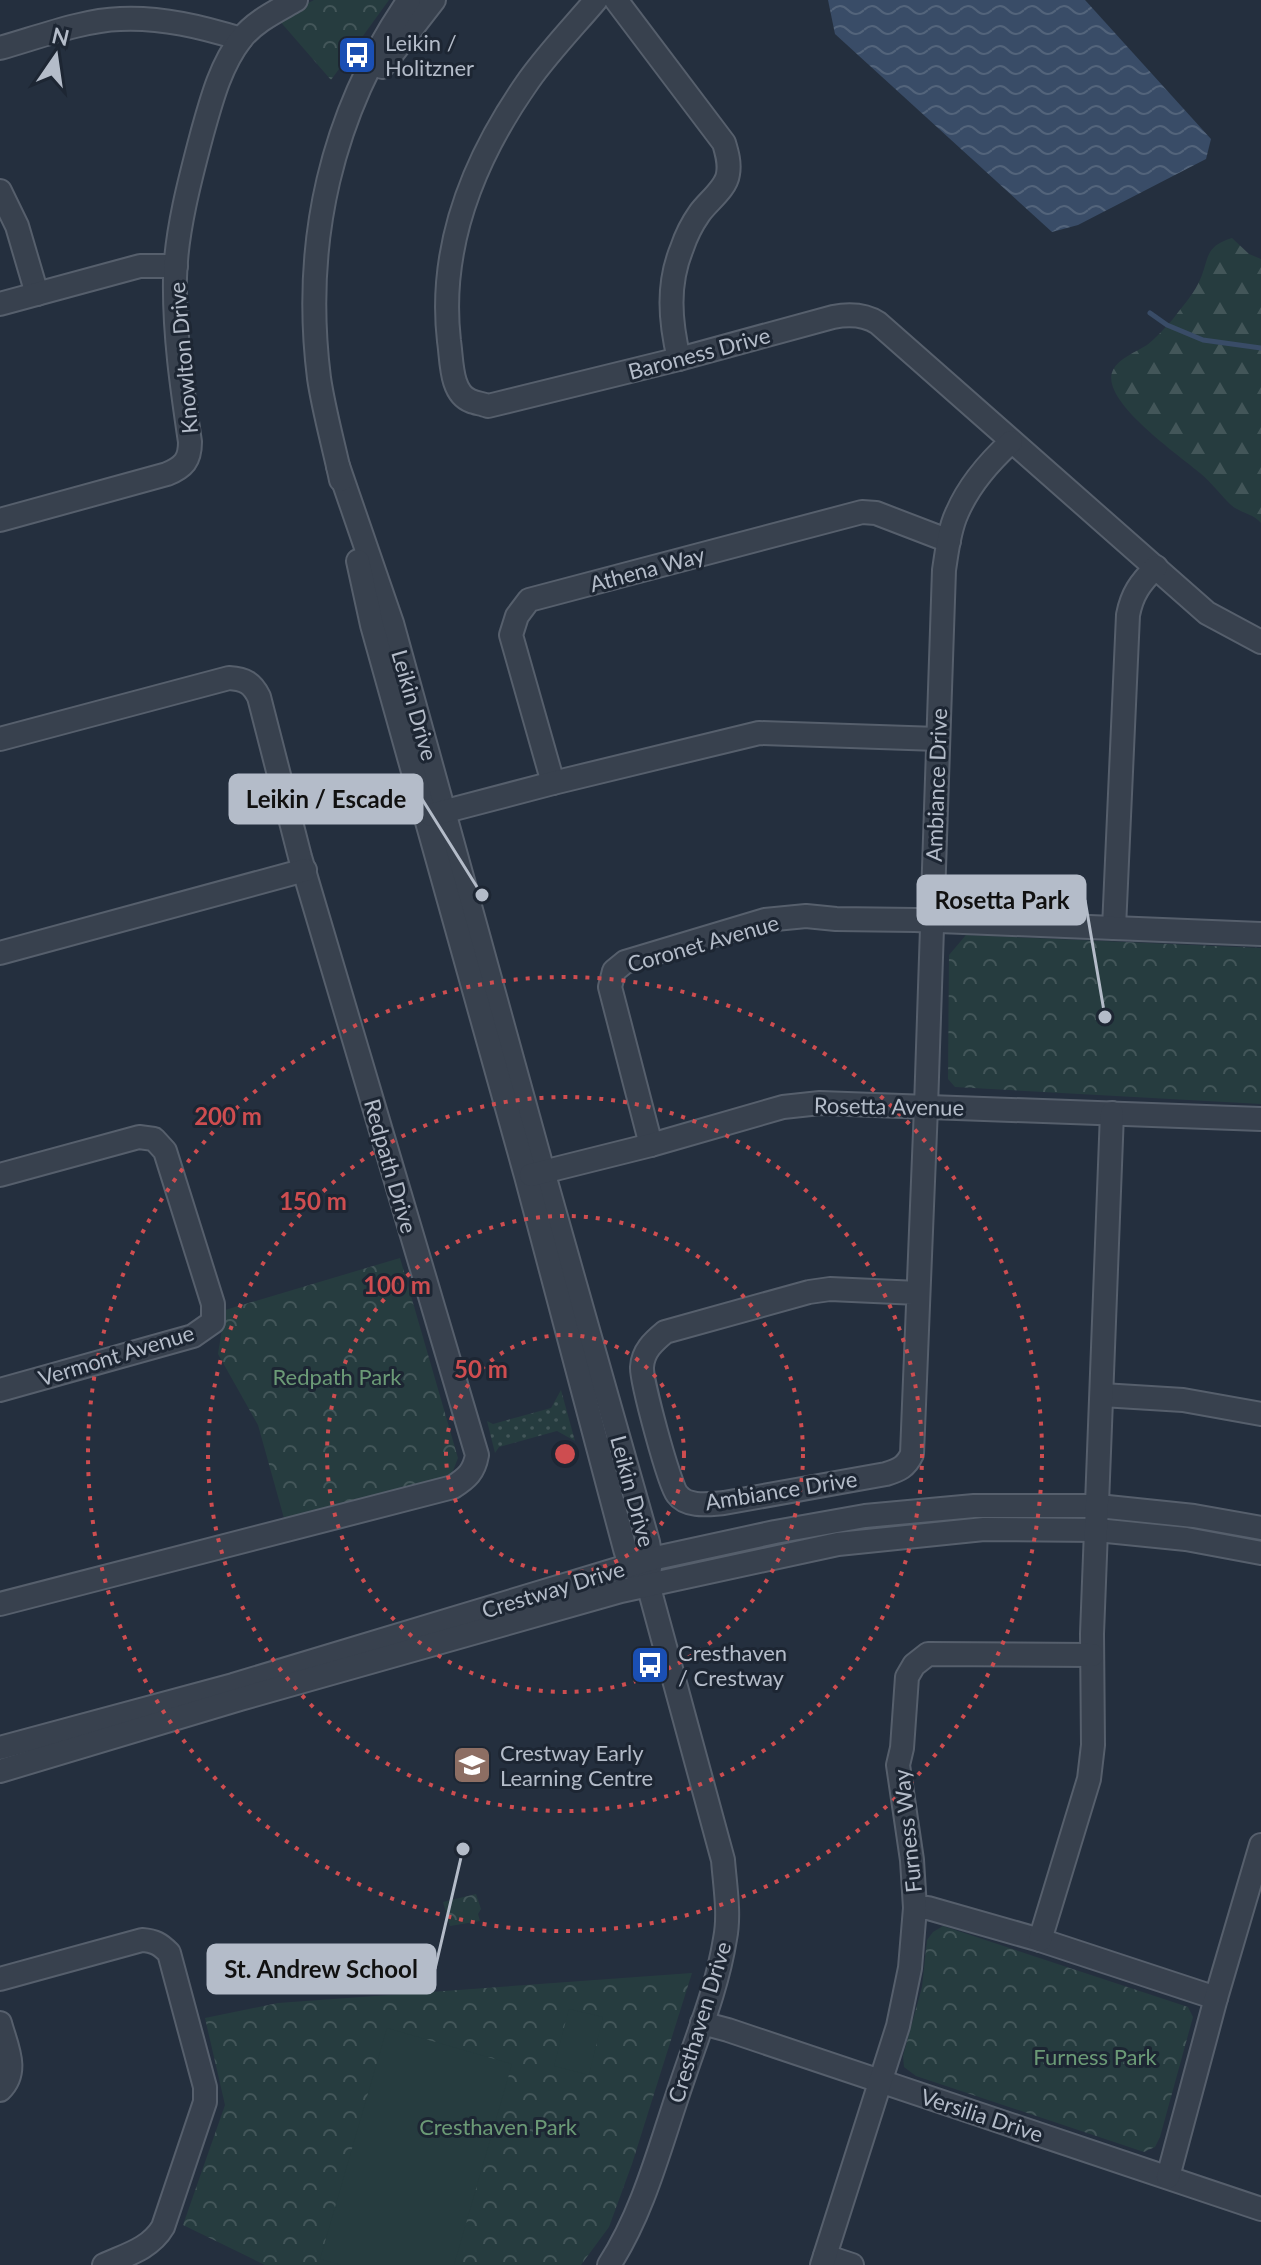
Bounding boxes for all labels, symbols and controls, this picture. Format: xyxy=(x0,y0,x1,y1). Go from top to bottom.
north arrow xyxy=(16,16,96,96)
text: N xyxy=(49,21,72,51)
place label: Leikin / Holitzner xyxy=(385,29,474,81)
bus stop icon: Leikin / Holitzner xyxy=(336,34,378,76)
street label: Knowlton Drive xyxy=(163,281,203,435)
street label: Baroness Drive xyxy=(625,321,773,385)
street label: Athena Way xyxy=(586,541,708,597)
street label: Leikin Drive xyxy=(386,646,444,764)
street label: Ambiance Drive xyxy=(920,708,952,862)
callout: Leikin / Escade xyxy=(230,775,422,823)
text: Leikin / Escade xyxy=(246,784,406,813)
callout: Rosetta Park xyxy=(918,876,1085,924)
text: Rosetta Park xyxy=(935,885,1070,914)
street label: Coronet Avenue xyxy=(624,908,782,978)
street label: Rosetta Avenue xyxy=(814,1091,964,1121)
street label: Redpath Drive xyxy=(359,1096,423,1236)
text: 200 m xyxy=(194,1101,262,1130)
text: 150 m xyxy=(279,1186,347,1215)
text: 100 m xyxy=(363,1270,431,1299)
street label: Vermont Avenue xyxy=(35,1319,197,1391)
text: 50 m xyxy=(454,1354,508,1383)
park label: Redpath Park xyxy=(273,1363,402,1390)
street label: Leikin Drive xyxy=(605,1432,661,1550)
centre of rings xyxy=(551,1440,579,1468)
street label: Ambiance Drive xyxy=(703,1465,859,1515)
street label: Crestway Drive xyxy=(478,1554,628,1624)
place label: Cresthaven / Crestway xyxy=(678,1639,787,1691)
bus stop icon: Cresthaven / Crestway xyxy=(629,1644,671,1686)
place label: Crestway Early Learning Centre xyxy=(500,1739,653,1791)
school or university icon: Crestway Early Learning Centre xyxy=(451,1744,493,1786)
street label: Furness Way xyxy=(887,1767,927,1894)
street label: Cresthaven Drive xyxy=(662,1938,736,2106)
callout: St. Andrew School xyxy=(208,1945,435,1993)
text: St. Andrew School xyxy=(224,1954,418,1983)
park label: Furness Park xyxy=(1033,2043,1158,2070)
street label: Versilia Drive xyxy=(917,2083,1047,2147)
park label: Cresthaven Park xyxy=(419,2113,578,2140)

